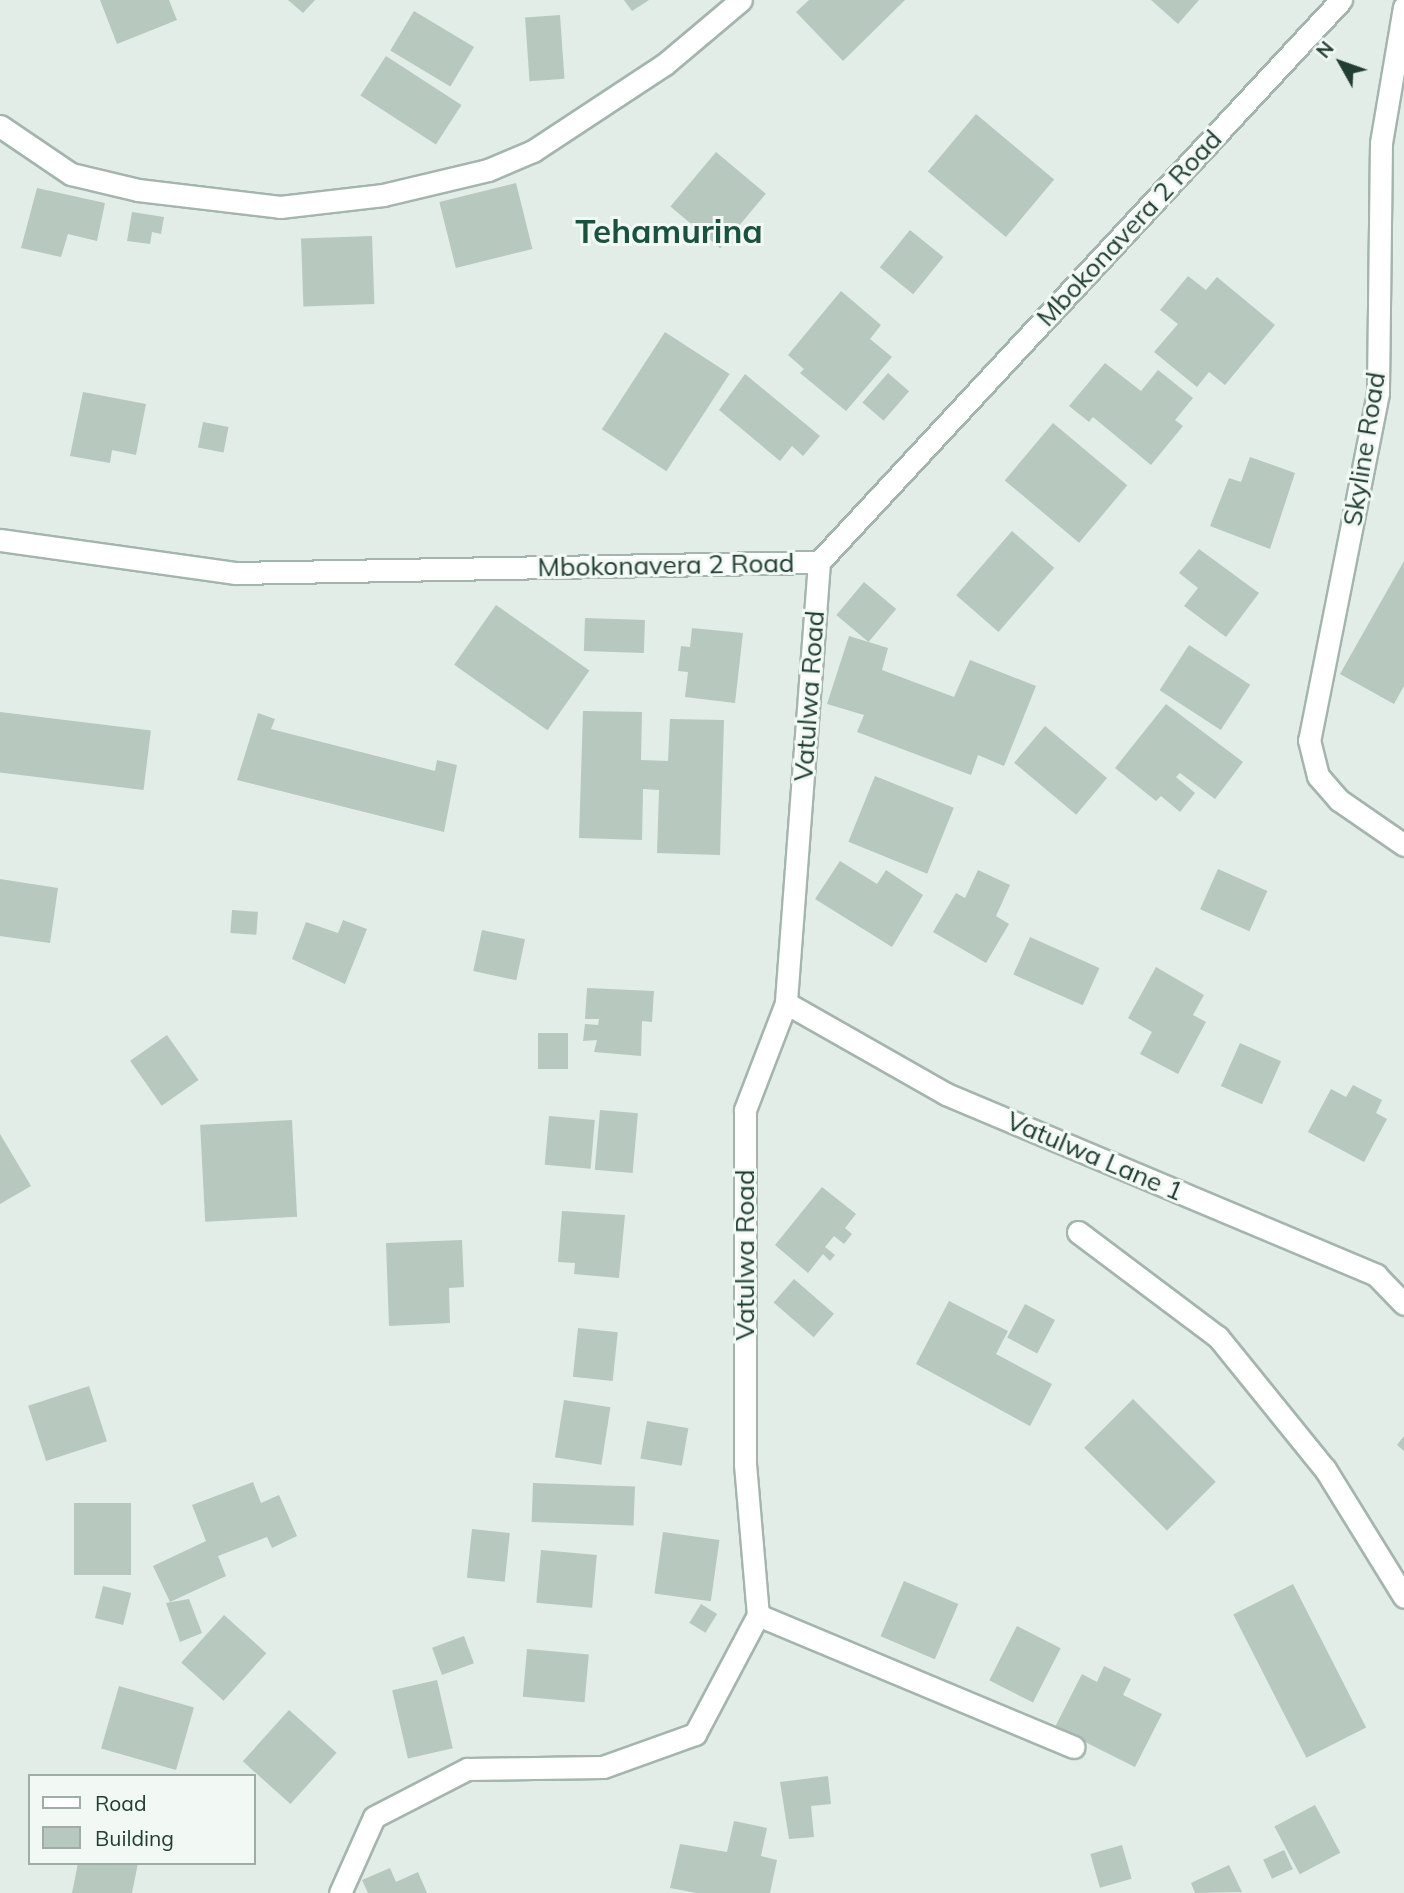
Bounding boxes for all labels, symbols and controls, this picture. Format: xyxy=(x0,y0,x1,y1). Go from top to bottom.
north arrow xyxy=(1306,28,1376,98)
text: N xyxy=(1311,36,1339,63)
street label: Mbokonavera 2 Road xyxy=(1030,123,1228,333)
district label: Tehamurina xyxy=(575,211,763,251)
street label: Skyline Road xyxy=(1336,370,1392,528)
street label: Mbokonavera 2 Road xyxy=(537,547,795,583)
street label: Vatulwa Road xyxy=(787,610,831,782)
street label: Vatulwa Lane 1 xyxy=(1002,1105,1188,1207)
street label: Vatulwa Road xyxy=(729,1169,761,1341)
legend xyxy=(28,1774,256,1865)
text: Road xyxy=(95,1790,146,1816)
text: Building xyxy=(95,1825,174,1851)

